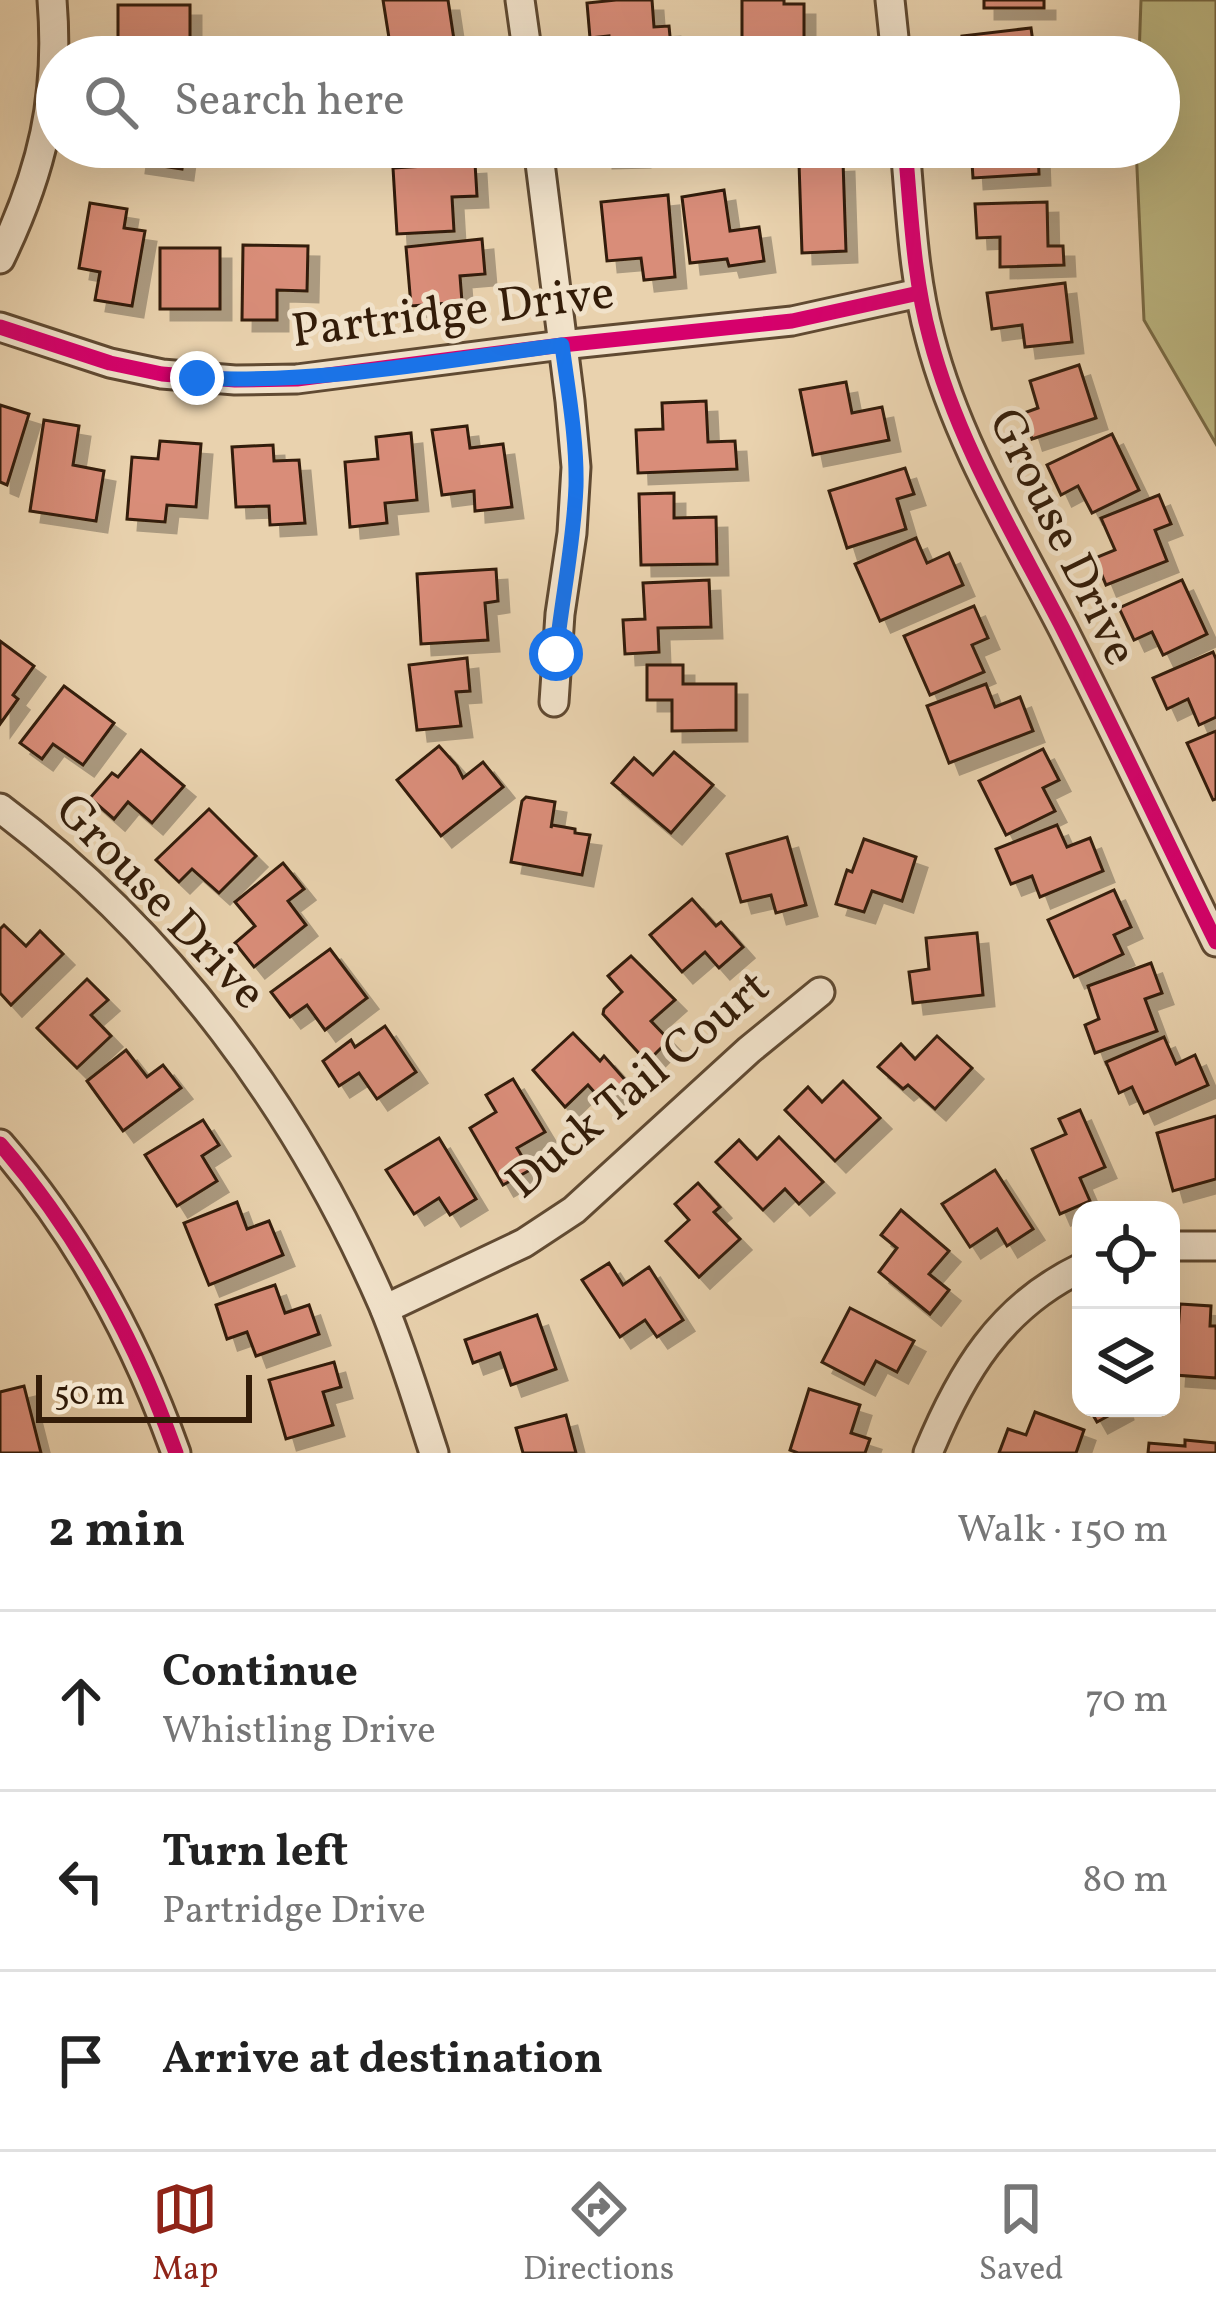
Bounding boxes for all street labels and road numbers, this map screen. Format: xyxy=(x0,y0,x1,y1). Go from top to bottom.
street label: Partridge Drive xyxy=(288,261,618,367)
street label: Grouse Drive xyxy=(970,398,1152,678)
street label: Grouse Drive xyxy=(38,780,280,1026)
street label: Duck Tail Court xyxy=(493,956,785,1216)

